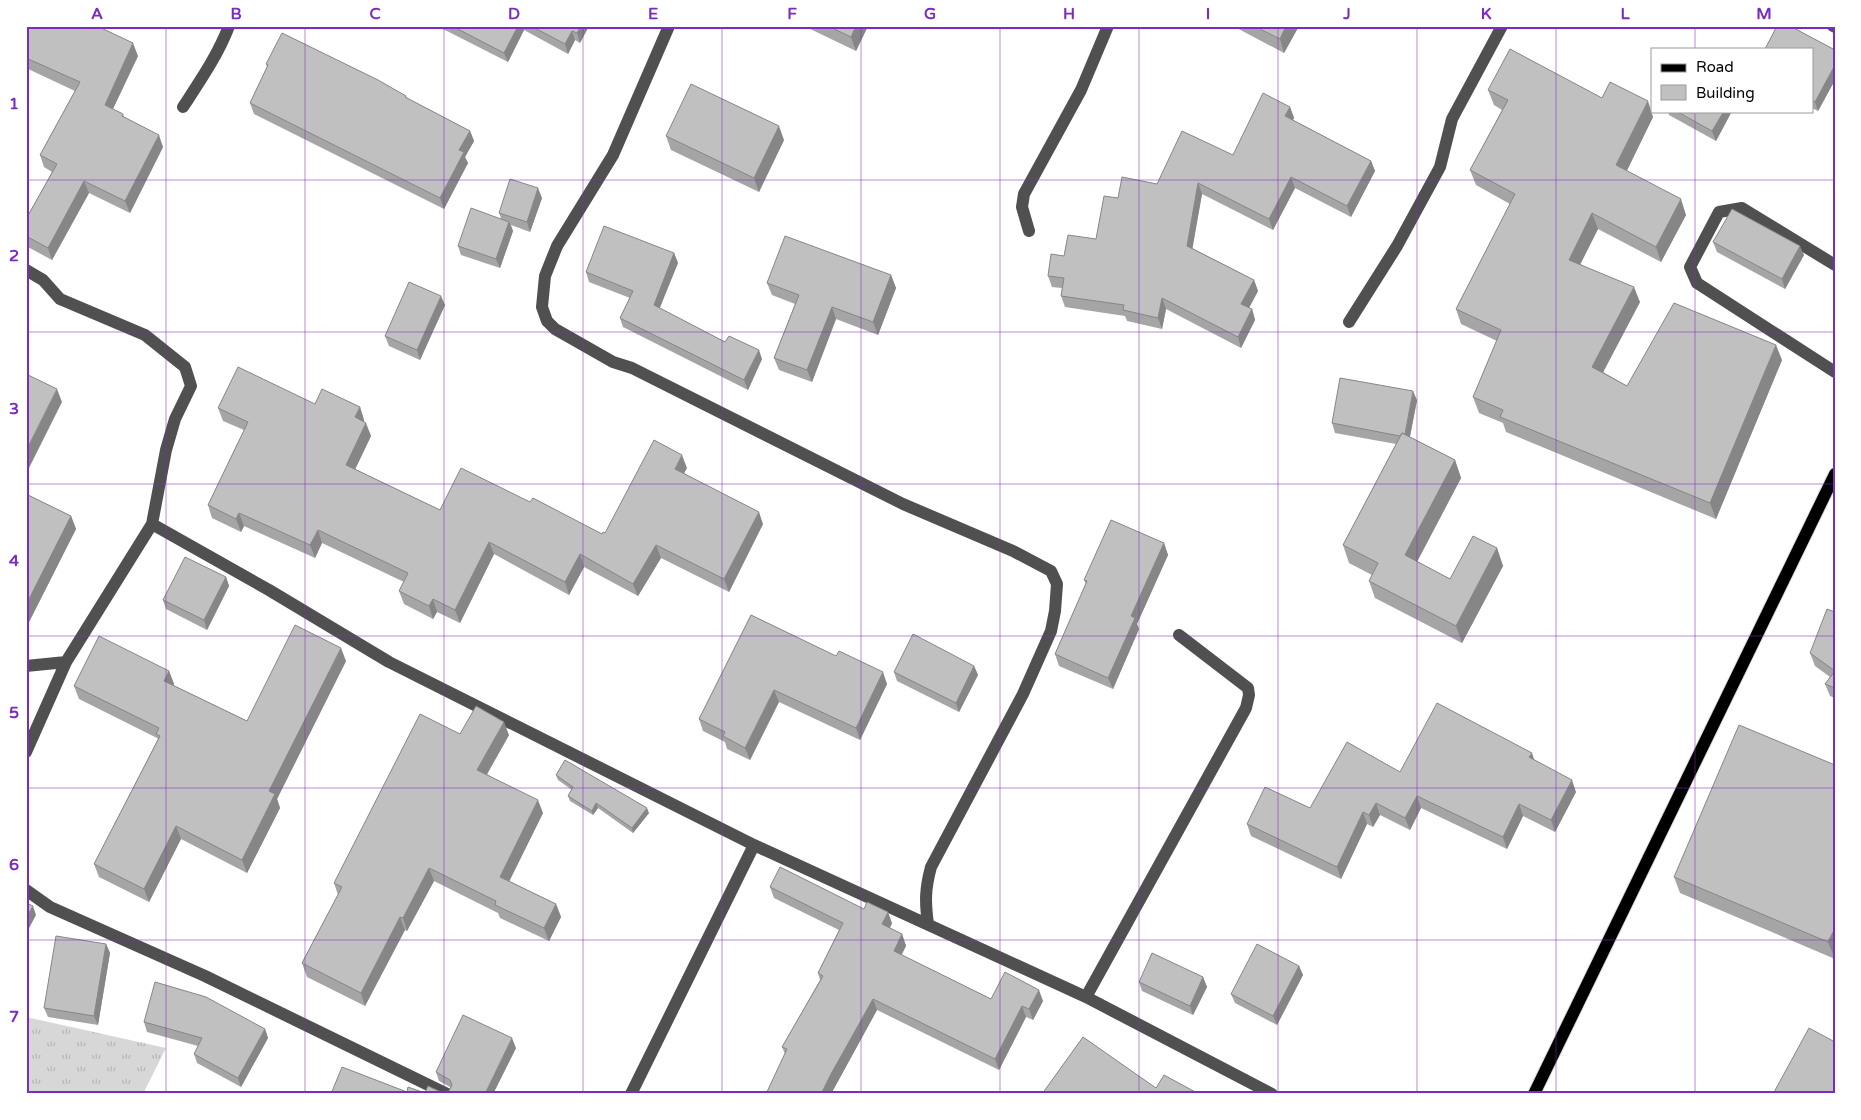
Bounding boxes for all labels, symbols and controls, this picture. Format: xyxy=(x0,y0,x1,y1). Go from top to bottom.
text: A xyxy=(91,4,103,24)
text: B xyxy=(230,4,242,24)
text: C xyxy=(369,4,381,24)
text: D xyxy=(508,4,520,24)
text: E xyxy=(648,4,658,24)
text: F xyxy=(787,4,797,24)
text: G xyxy=(924,4,936,24)
text: H xyxy=(1063,4,1075,24)
text: I xyxy=(1206,4,1210,24)
text: J xyxy=(1342,4,1351,24)
text: K xyxy=(1481,4,1492,24)
text: L xyxy=(1620,4,1630,24)
text: M xyxy=(1756,4,1772,24)
legend xyxy=(1651,48,1814,112)
text: Road xyxy=(1696,58,1734,76)
text: Building xyxy=(1696,84,1755,102)
text: 1 xyxy=(9,94,19,114)
text: 2 xyxy=(9,246,19,266)
text: 3 xyxy=(9,399,19,419)
text: 4 xyxy=(9,551,19,571)
text: 5 xyxy=(9,703,19,723)
text: 6 xyxy=(9,855,19,875)
text: 7 xyxy=(9,1007,19,1027)

